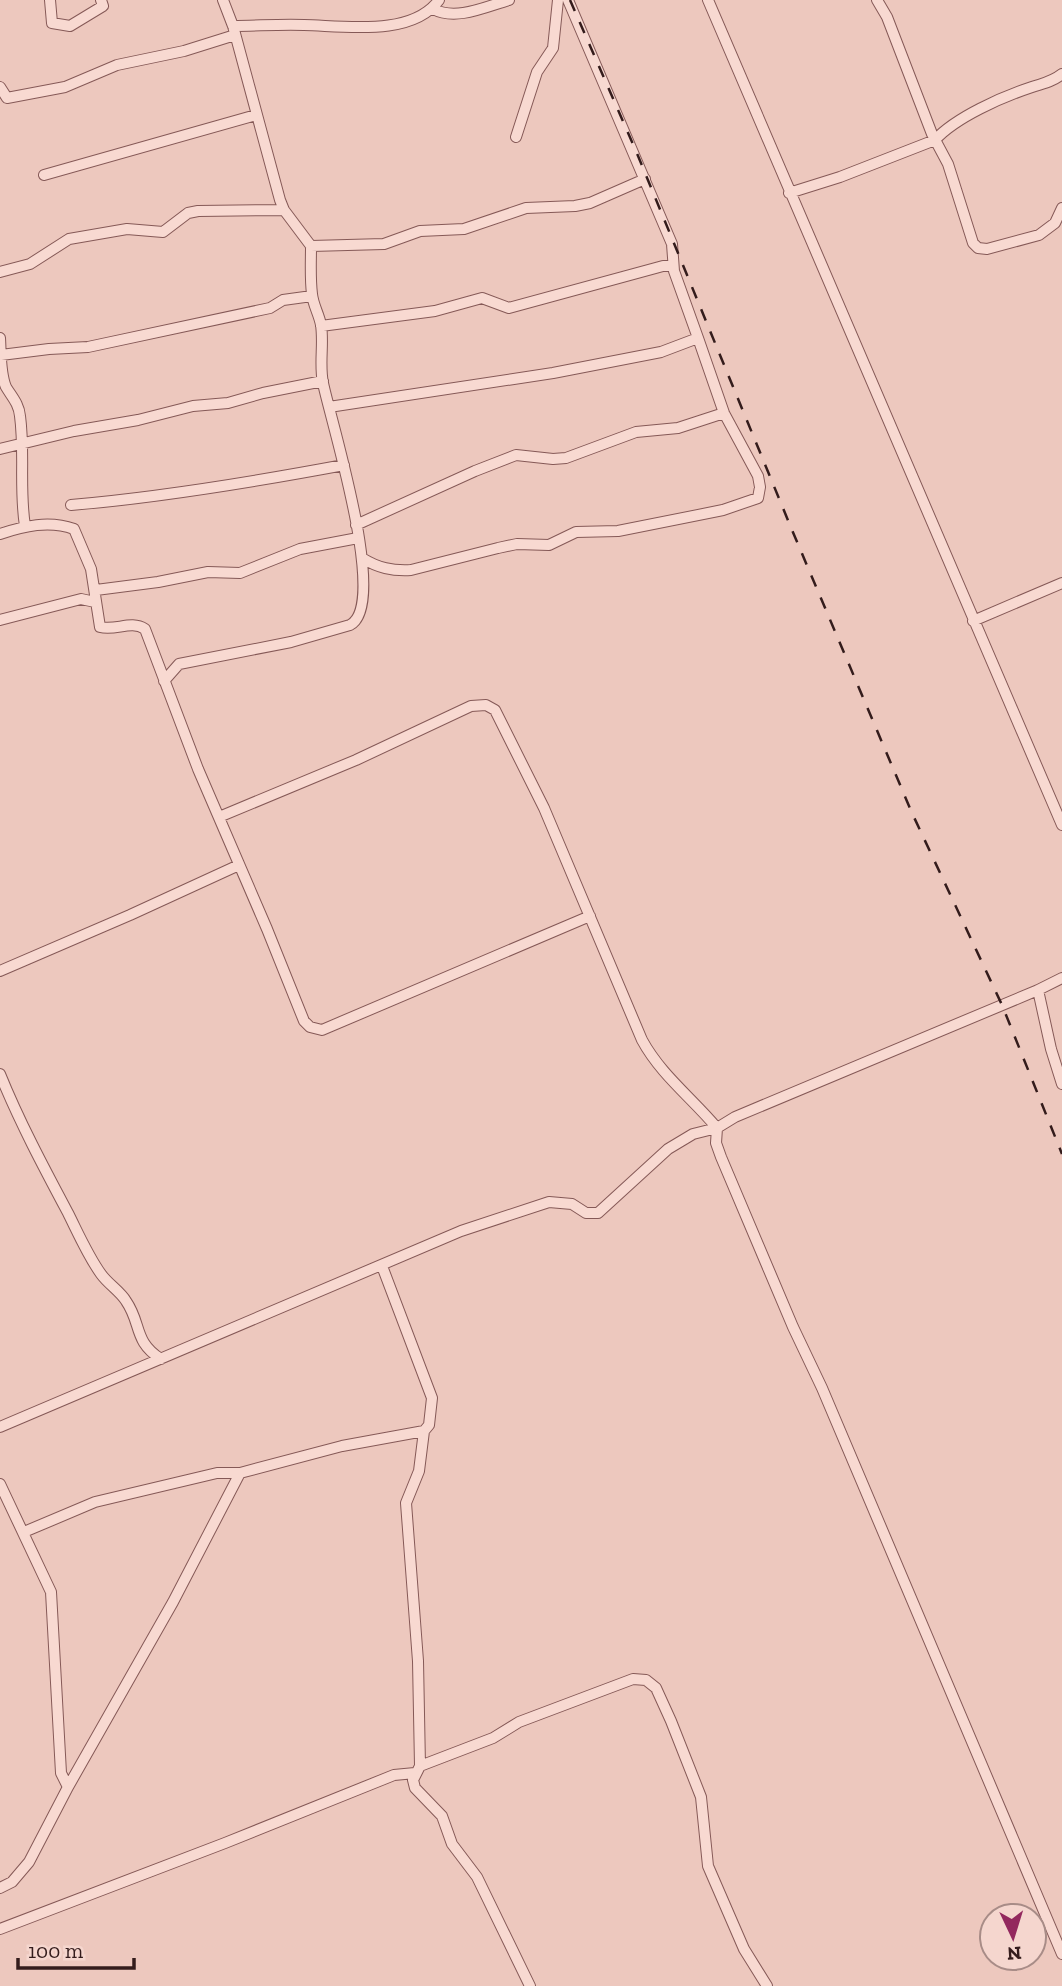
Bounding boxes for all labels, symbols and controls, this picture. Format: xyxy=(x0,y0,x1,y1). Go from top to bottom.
north arrow xyxy=(978,1902,1048,1972)
scale bar xyxy=(18,1926,133,1970)
text: 100 m xyxy=(28,1938,83,1963)
text: N xyxy=(1006,1941,1022,1965)

